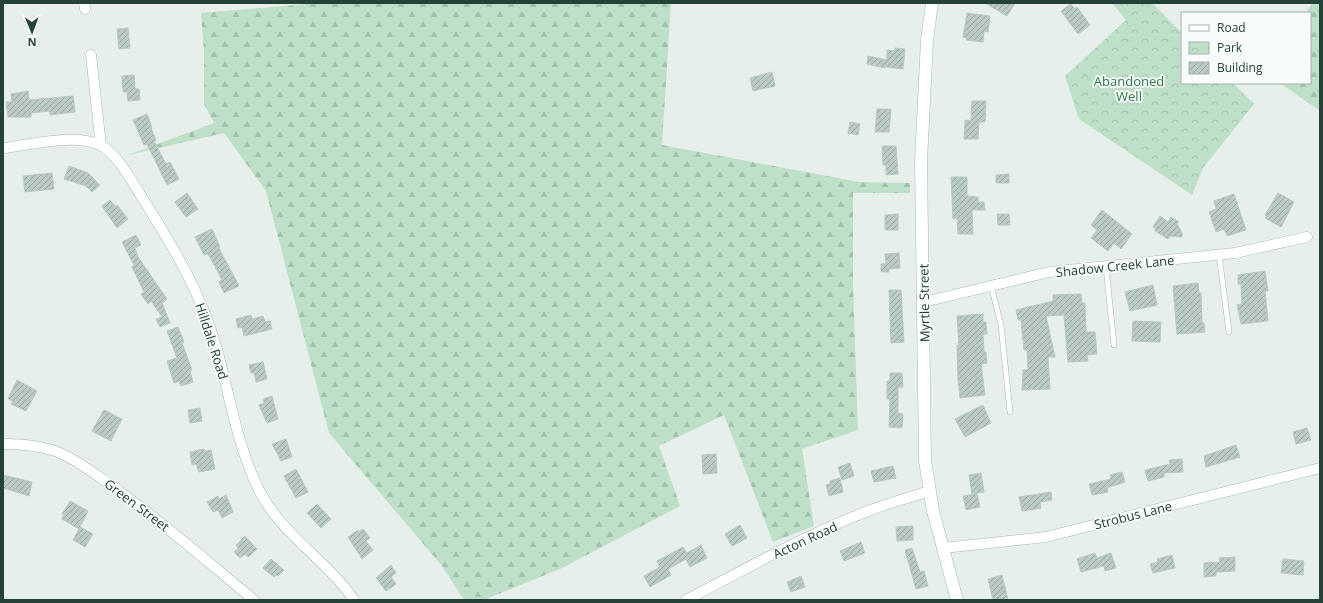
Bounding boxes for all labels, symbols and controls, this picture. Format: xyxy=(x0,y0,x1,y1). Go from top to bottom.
north arrow xyxy=(12,12,52,52)
legend xyxy=(1181,12,1311,84)
text: Road xyxy=(1217,19,1246,36)
text: N xyxy=(28,35,37,50)
text: Park xyxy=(1217,39,1243,56)
text: Building xyxy=(1217,59,1263,76)
park label: Abandoned Well xyxy=(1094,72,1164,105)
street label: Shadow Creek Lane xyxy=(1055,251,1175,281)
street label: Myrtle Street xyxy=(914,263,934,342)
street label: Hilldale Road xyxy=(191,300,233,382)
street label: Green Street xyxy=(101,475,173,536)
street label: Strobus Lane xyxy=(1092,497,1174,533)
street label: Acton Road xyxy=(770,517,840,563)

